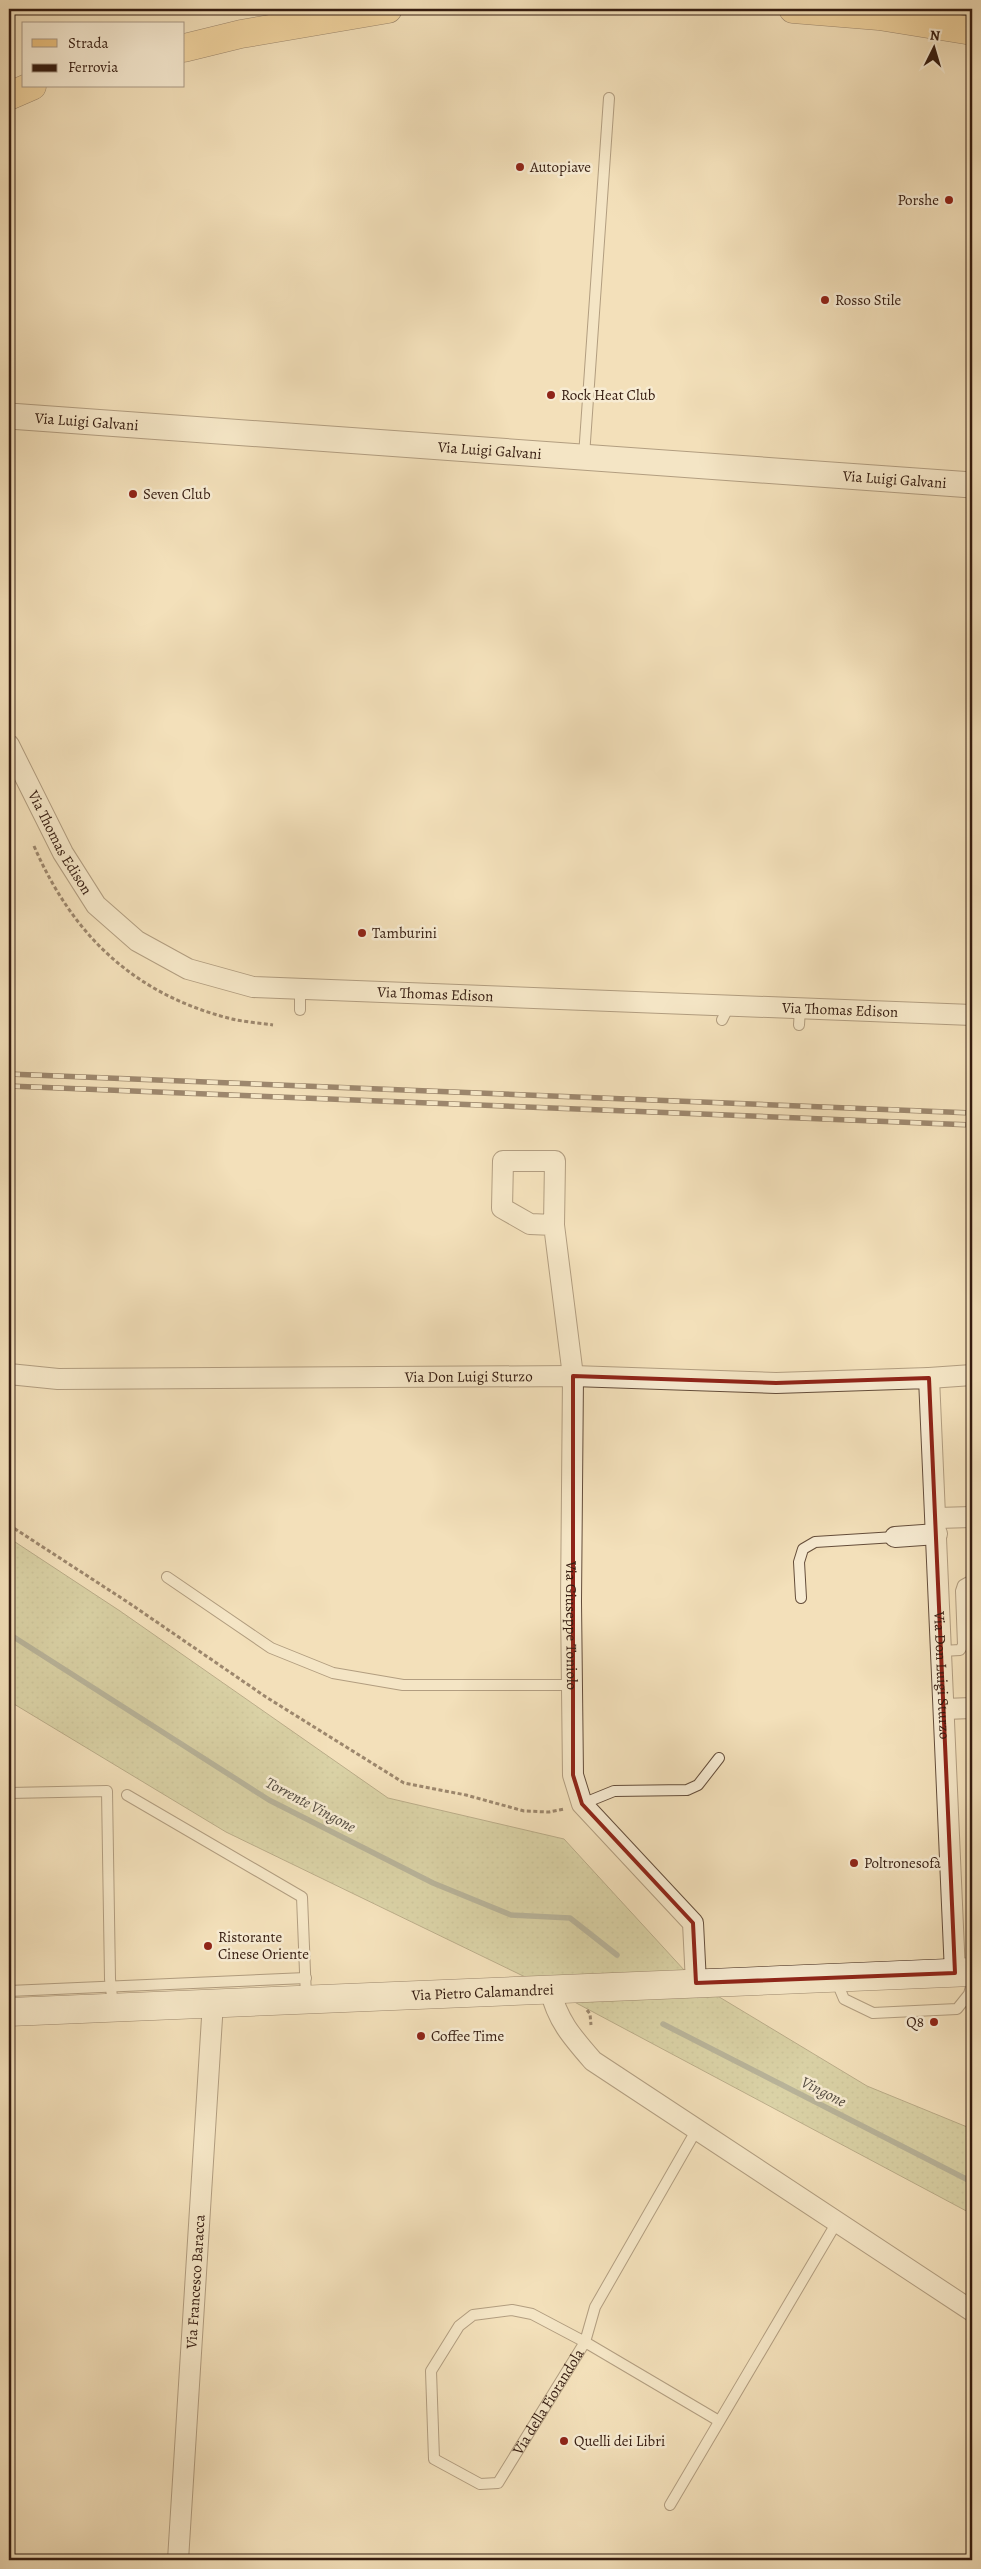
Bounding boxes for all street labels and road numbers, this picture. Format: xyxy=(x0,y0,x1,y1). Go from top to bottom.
street label: Via Luigi Galvani xyxy=(33,408,139,435)
street label: Via Luigi Galvani xyxy=(436,437,542,464)
street label: Via Luigi Galvani xyxy=(841,466,947,493)
street label: Via Thomas Edison xyxy=(23,786,97,898)
street label: Via Thomas Edison xyxy=(376,982,494,1006)
street label: Via Thomas Edison xyxy=(781,998,898,1022)
street label: Via Don Luigi Sturzo xyxy=(404,1366,533,1387)
street label: Via Giuseppe Toniolo xyxy=(561,1560,582,1690)
street label: Via Don Luigi Sturzo xyxy=(929,1610,955,1740)
street label: Via Pietro Calamandrei xyxy=(410,1979,554,2005)
street label: Via Francesco Baracca xyxy=(181,2214,210,2350)
street label: Via della Fiorandola xyxy=(507,2345,588,2459)

